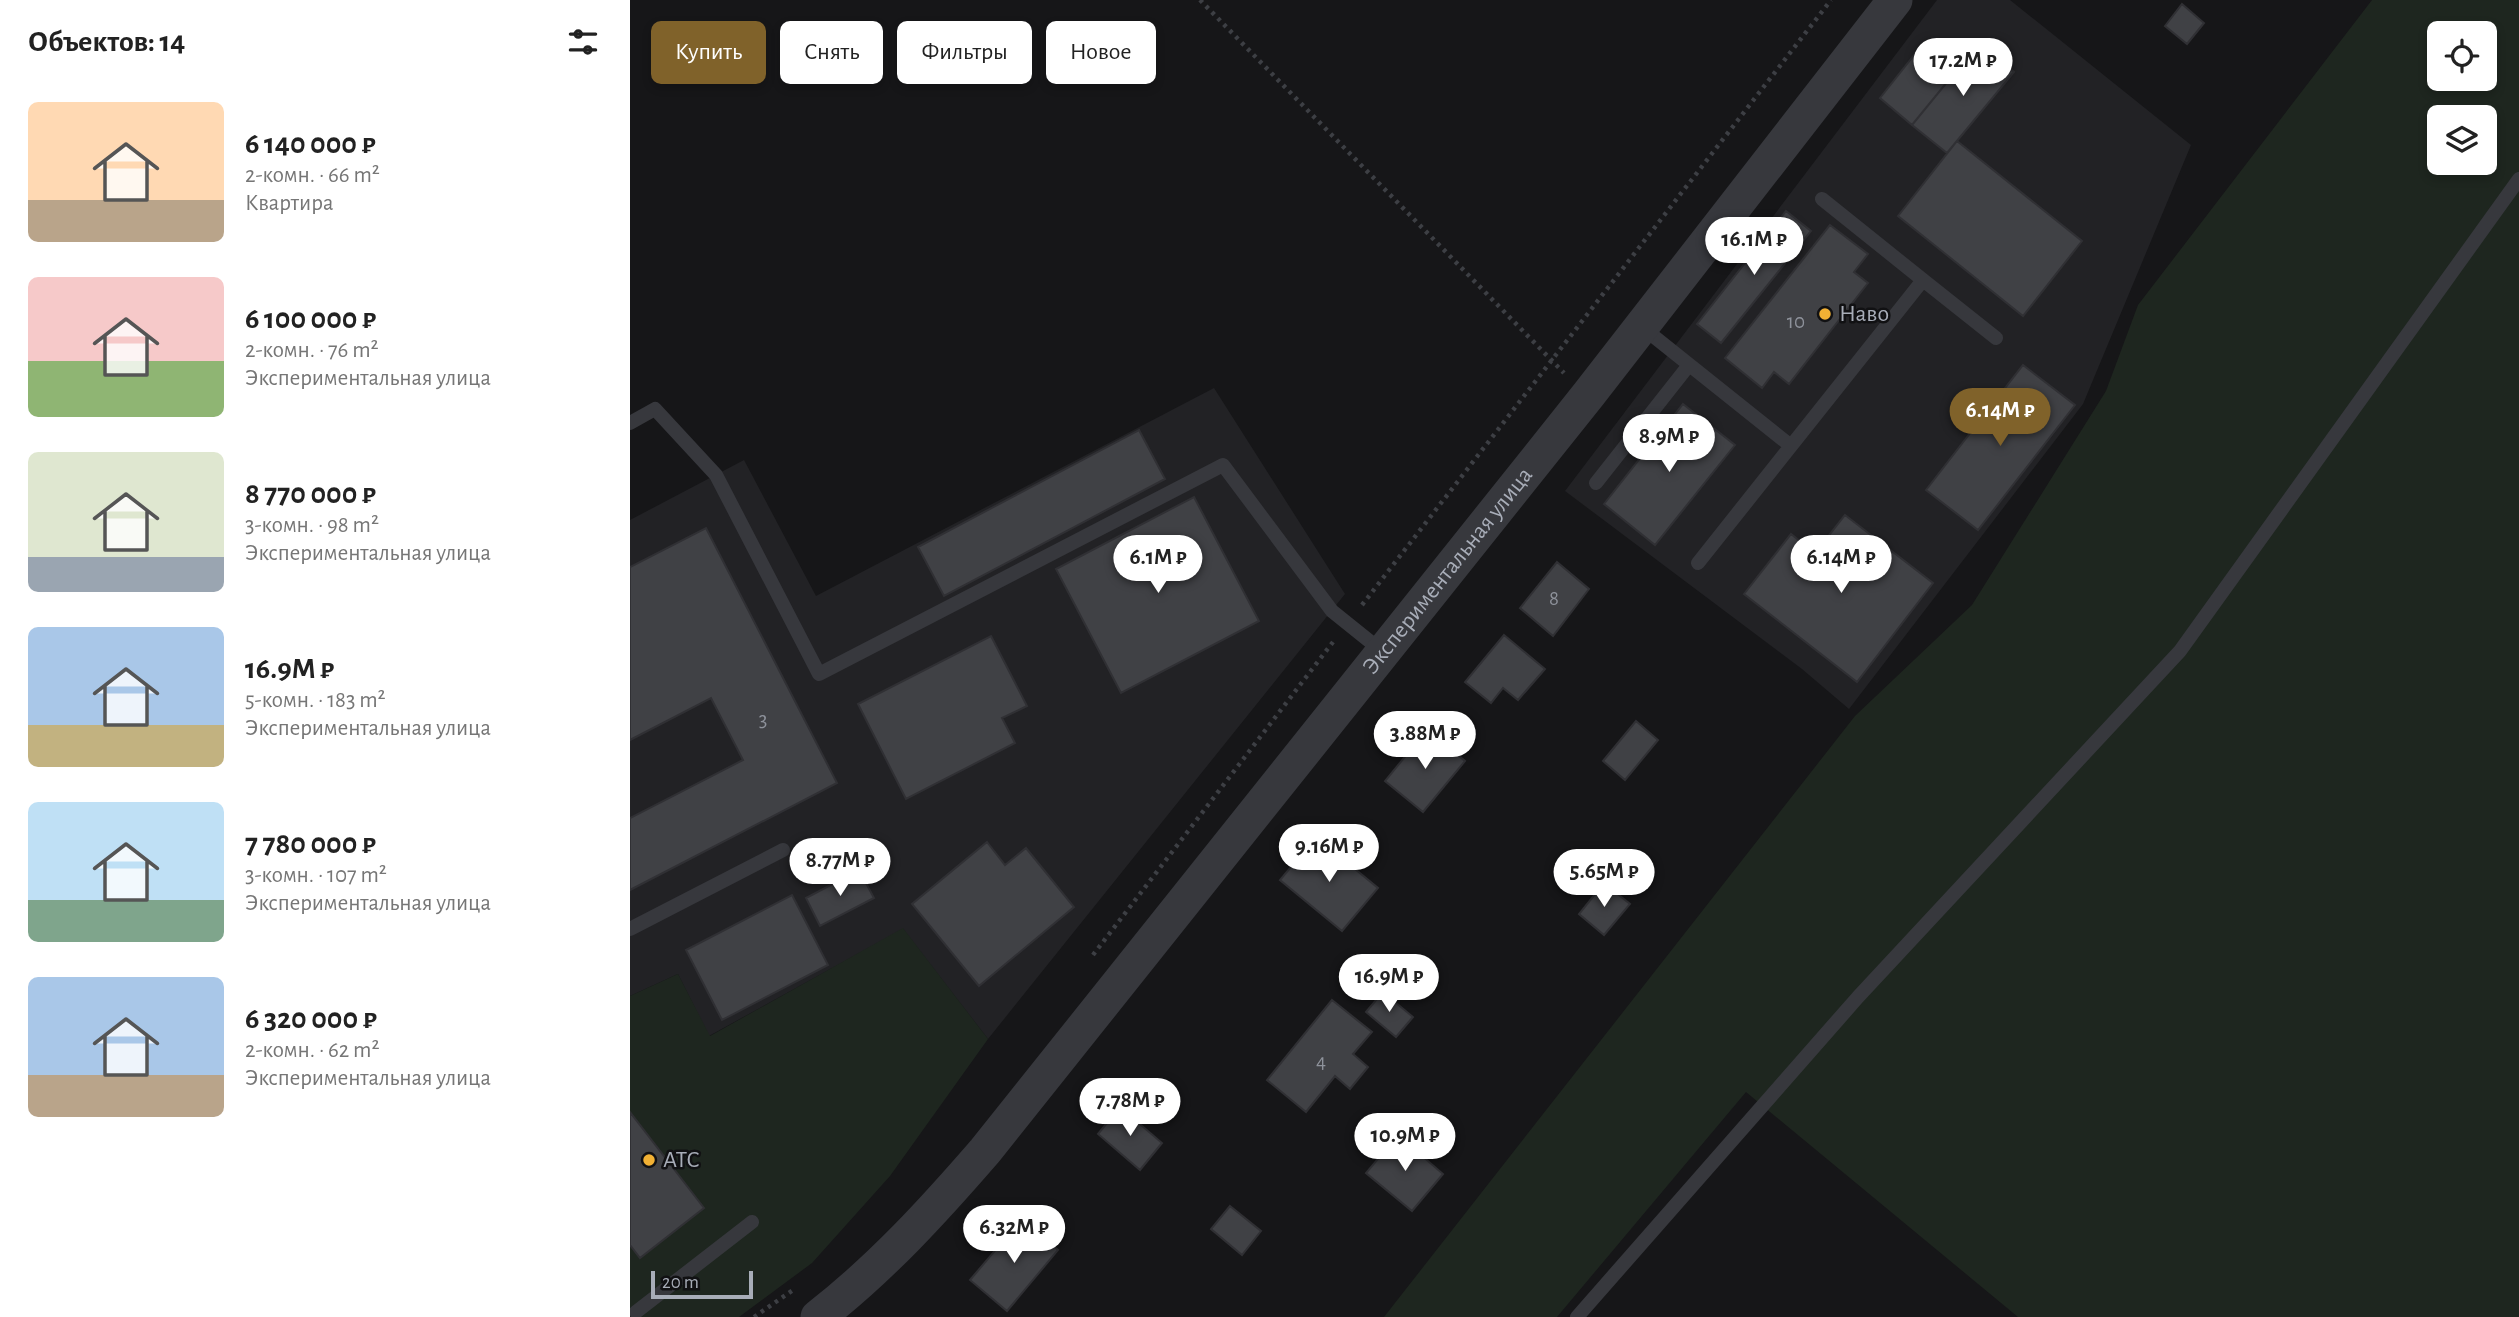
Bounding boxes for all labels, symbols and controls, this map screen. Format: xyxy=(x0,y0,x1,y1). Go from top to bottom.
chip: Купить xyxy=(651,21,766,84)
chip: Снять xyxy=(780,21,883,84)
chip: Фильтры xyxy=(897,21,1032,84)
chip: Новое xyxy=(1046,21,1156,84)
map controls xyxy=(2427,21,2497,175)
button: locate xyxy=(2427,21,2497,91)
icon: filters xyxy=(564,23,602,61)
text: Объектов: 14 xyxy=(28,27,185,57)
pin: 17.2M ₽ xyxy=(1898,38,2028,98)
text: 17.2M ₽ xyxy=(1930,49,1996,72)
button: layers xyxy=(2427,105,2497,175)
text: 6 140 000 ₽ xyxy=(245,129,376,159)
icon: home xyxy=(84,130,168,214)
text: 2-комн. · 66 m² xyxy=(245,164,380,187)
text: Квартира xyxy=(245,192,333,215)
pin: 16.1M ₽ xyxy=(1689,218,1819,277)
text: 16.1M ₽ xyxy=(1721,228,1787,251)
place label: Наво xyxy=(1839,302,1889,326)
text: 6 100 000 ₽ xyxy=(245,304,376,334)
icon: home xyxy=(84,305,168,389)
marker: Наво xyxy=(1817,306,1833,322)
house number: 10 xyxy=(1787,311,1805,332)
text: 2-комн. · 76 m² xyxy=(245,339,379,362)
text: Экспериментальная улица xyxy=(245,367,491,390)
pin: 6.14M ₽ xyxy=(1935,388,2065,448)
text: 6.14M ₽ xyxy=(1966,399,2034,422)
pin: 8.9M ₽ xyxy=(1612,414,1726,474)
text: 8.9M ₽ xyxy=(1639,425,1699,448)
street label: Экспериментальная улица xyxy=(1358,463,1537,679)
text: 8 770 000 ₽ xyxy=(245,479,376,509)
icon: home xyxy=(84,480,168,564)
text: 3-комн. · 98 m² xyxy=(245,514,379,537)
pin: 6.1M ₽ xyxy=(1101,536,1215,595)
pin: 6.14M ₽ xyxy=(1776,536,1906,595)
text: Экспериментальная улица xyxy=(245,542,491,565)
text: 6.1M ₽ xyxy=(1129,546,1187,569)
text: 6.14M ₽ xyxy=(1807,546,1875,569)
house number: 8 xyxy=(1549,588,1559,609)
text: 16.9M ₽ xyxy=(245,654,334,684)
icon: home xyxy=(84,655,168,739)
text: 5-комн. · 183 m² xyxy=(245,689,386,712)
house number: 3 xyxy=(759,709,767,730)
pin: 3.88M ₽ xyxy=(1360,712,1490,771)
text: Экспериментальная улица xyxy=(245,717,491,740)
text: 3.88M ₽ xyxy=(1390,722,1460,745)
pin: 9.16M ₽ xyxy=(1264,824,1394,884)
text: 7 780 000 ₽ xyxy=(245,829,376,859)
icon: home xyxy=(84,830,168,914)
text: 9.16M ₽ xyxy=(1295,835,1363,858)
pin: 8.77M ₽ xyxy=(775,838,905,898)
text: 8.77M ₽ xyxy=(805,849,875,872)
pin: 5.65M ₽ xyxy=(1539,850,1669,909)
text: 5.65M ₽ xyxy=(1570,860,1638,883)
text: 3-комн. · 107 m² xyxy=(245,864,387,887)
text: Экспериментальная улица xyxy=(245,892,491,915)
pin: 16.9M ₽ xyxy=(1324,954,1454,1014)
text: 16.9M ₽ xyxy=(1355,965,1423,988)
text: 6 320 000 ₽ xyxy=(245,1004,377,1034)
icon: home xyxy=(84,1005,168,1089)
text: 2-комн. · 62 m² xyxy=(245,1039,379,1062)
house number: 4 xyxy=(1316,1051,1326,1072)
text: Экспериментальная улица xyxy=(245,1067,491,1090)
pin: 7.78M ₽ xyxy=(1065,1078,1195,1138)
text: 7.78M ₽ xyxy=(1095,1089,1165,1112)
pin: 10.9M ₽ xyxy=(1340,1114,1470,1173)
text: 10.9M ₽ xyxy=(1370,1124,1440,1147)
place label: АТС xyxy=(663,1148,700,1172)
marker: АТС xyxy=(641,1152,657,1168)
pin: 6.32M ₽ xyxy=(949,1206,1079,1265)
text: 6.32M ₽ xyxy=(979,1216,1049,1239)
scale bar xyxy=(651,1268,752,1300)
text: 20 m xyxy=(662,1273,699,1292)

